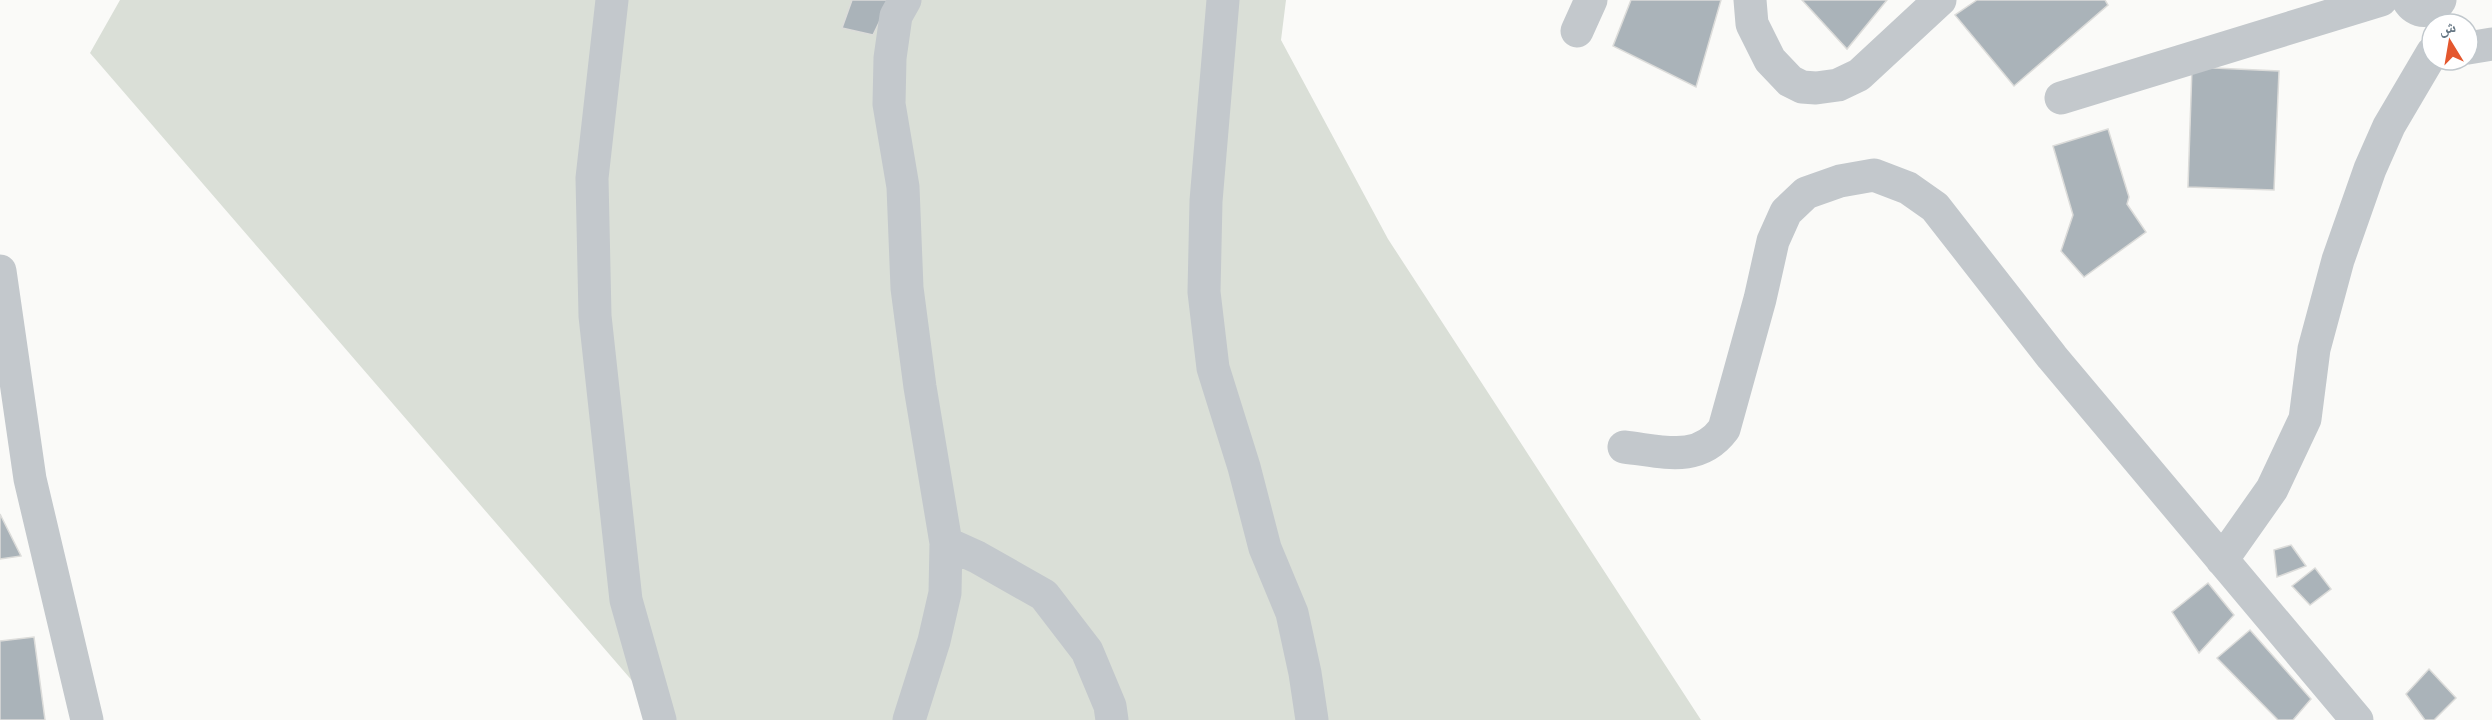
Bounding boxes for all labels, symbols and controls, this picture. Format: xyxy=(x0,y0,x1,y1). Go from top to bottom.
north arrow xyxy=(2420,12,2480,72)
text: ش xyxy=(2437,16,2457,39)

